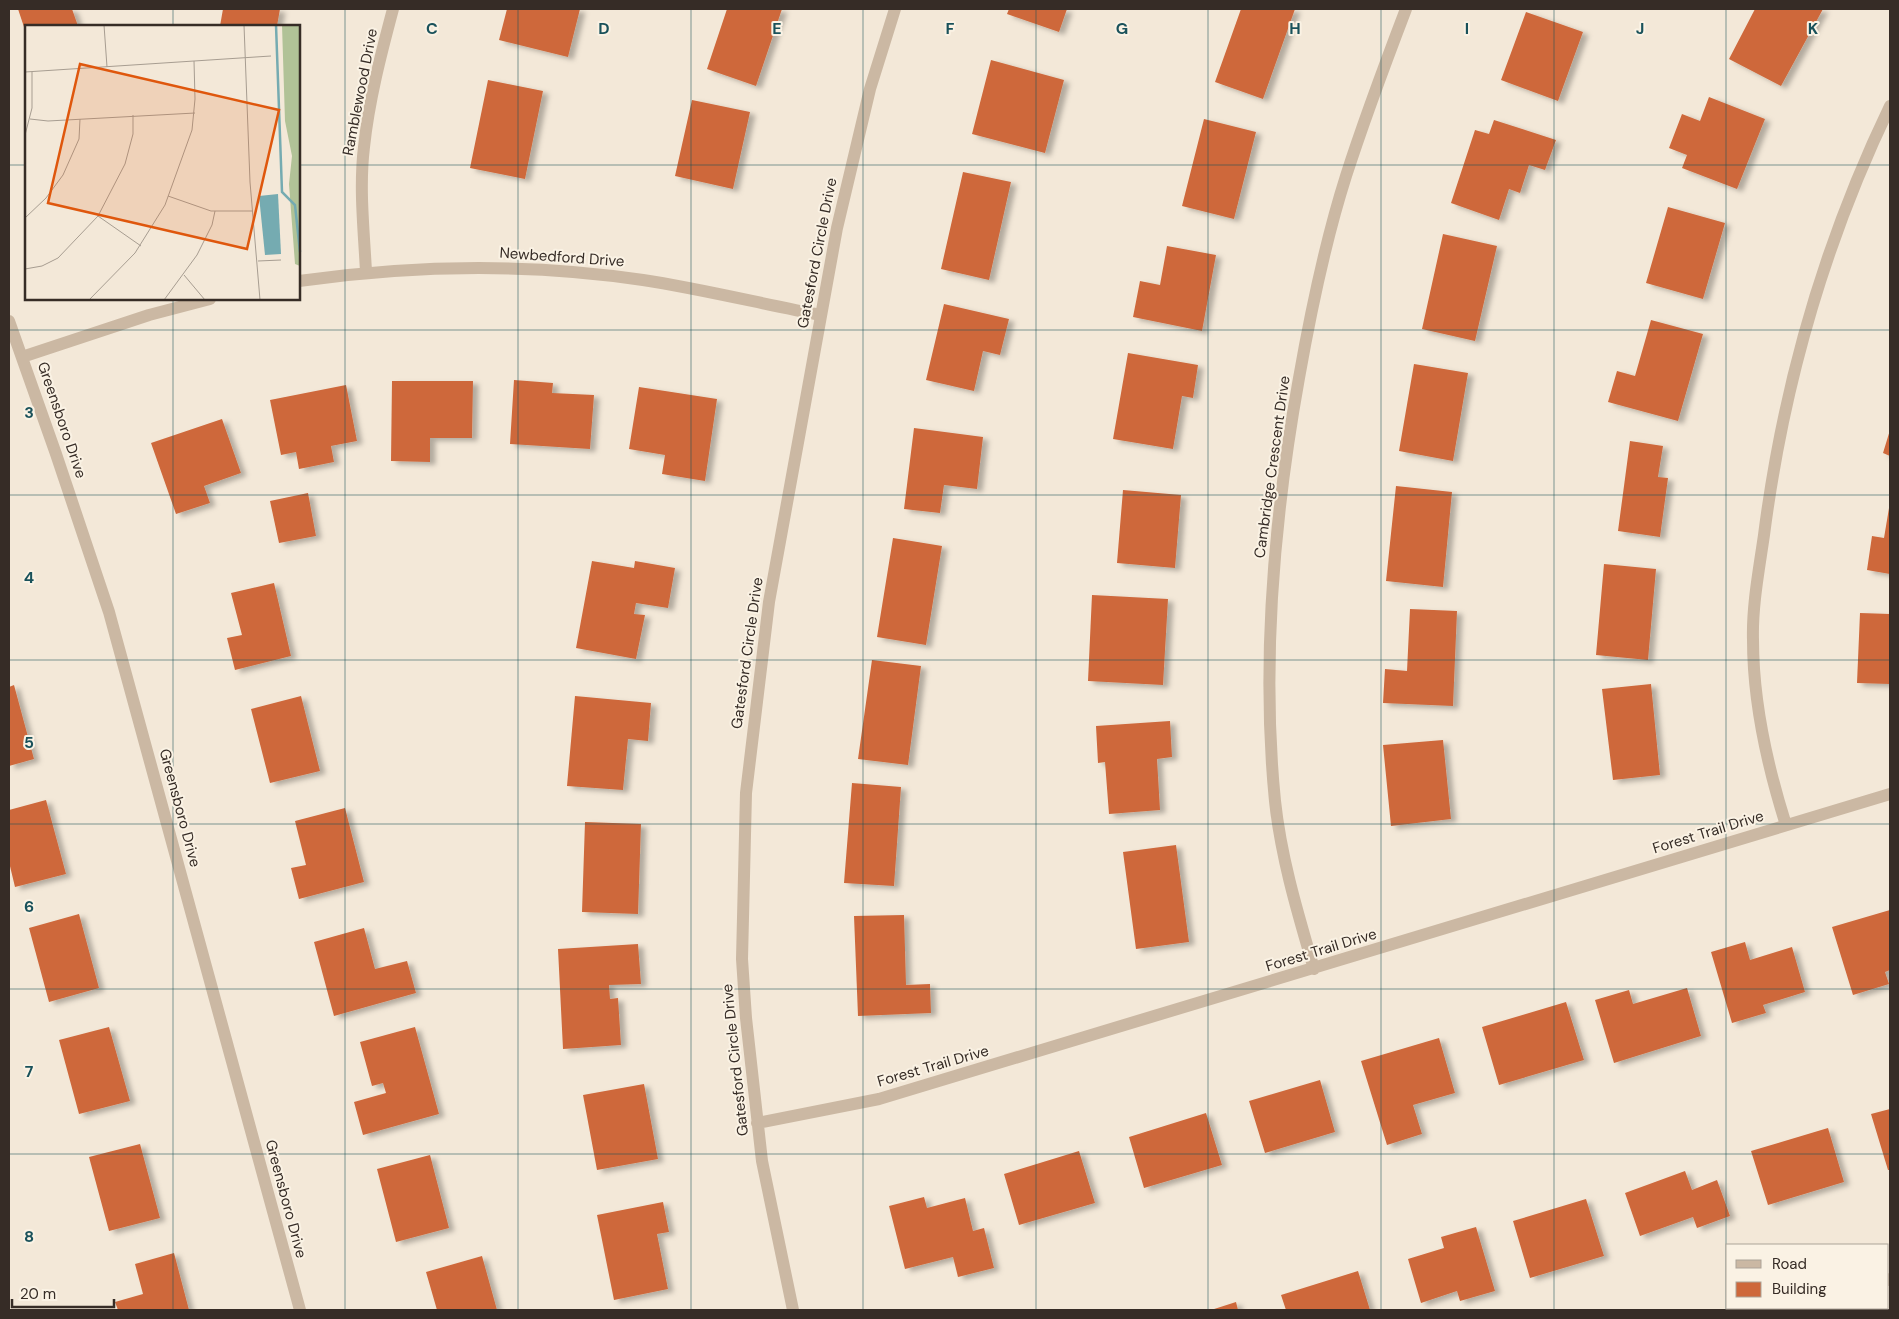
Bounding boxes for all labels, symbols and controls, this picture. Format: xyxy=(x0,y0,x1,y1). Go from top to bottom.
text: C xyxy=(426,18,438,39)
text: D xyxy=(598,18,610,39)
text: E xyxy=(772,18,782,39)
text: F xyxy=(946,18,955,39)
text: G xyxy=(1116,18,1128,39)
text: H xyxy=(1289,18,1301,39)
text: I xyxy=(1465,18,1469,39)
text: J xyxy=(1636,18,1644,39)
text: K xyxy=(1808,18,1819,39)
inset map xyxy=(25,25,300,300)
street label: Ramblewood Drive xyxy=(338,27,382,157)
street label: Gatesford Circle Drive xyxy=(793,176,841,330)
street label: Newbedford Drive xyxy=(499,243,625,271)
street label: Greensboro Drive xyxy=(33,359,91,481)
street label: Cambridge Crescent Drive xyxy=(1249,375,1295,559)
text: 3 xyxy=(24,402,34,423)
text: 4 xyxy=(24,567,34,588)
street label: Gatesford Circle Drive xyxy=(726,576,768,730)
text: 5 xyxy=(24,732,34,753)
street label: Greensboro Drive xyxy=(155,747,205,869)
street label: Forest Trail Drive xyxy=(1650,806,1766,858)
text: 6 xyxy=(24,896,34,917)
street label: Forest Trail Drive xyxy=(1263,924,1379,976)
street label: Gatesford Circle Drive xyxy=(717,983,753,1137)
street label: Forest Trail Drive xyxy=(875,1041,991,1091)
text: 7 xyxy=(25,1061,34,1082)
street label: Greensboro Drive xyxy=(261,1138,311,1260)
text: 8 xyxy=(24,1226,34,1247)
legend xyxy=(1726,1244,1889,1309)
text: Road xyxy=(1772,1254,1807,1274)
scale bar xyxy=(12,1276,115,1308)
text: Building xyxy=(1772,1279,1827,1299)
text: 20 m xyxy=(20,1284,56,1304)

